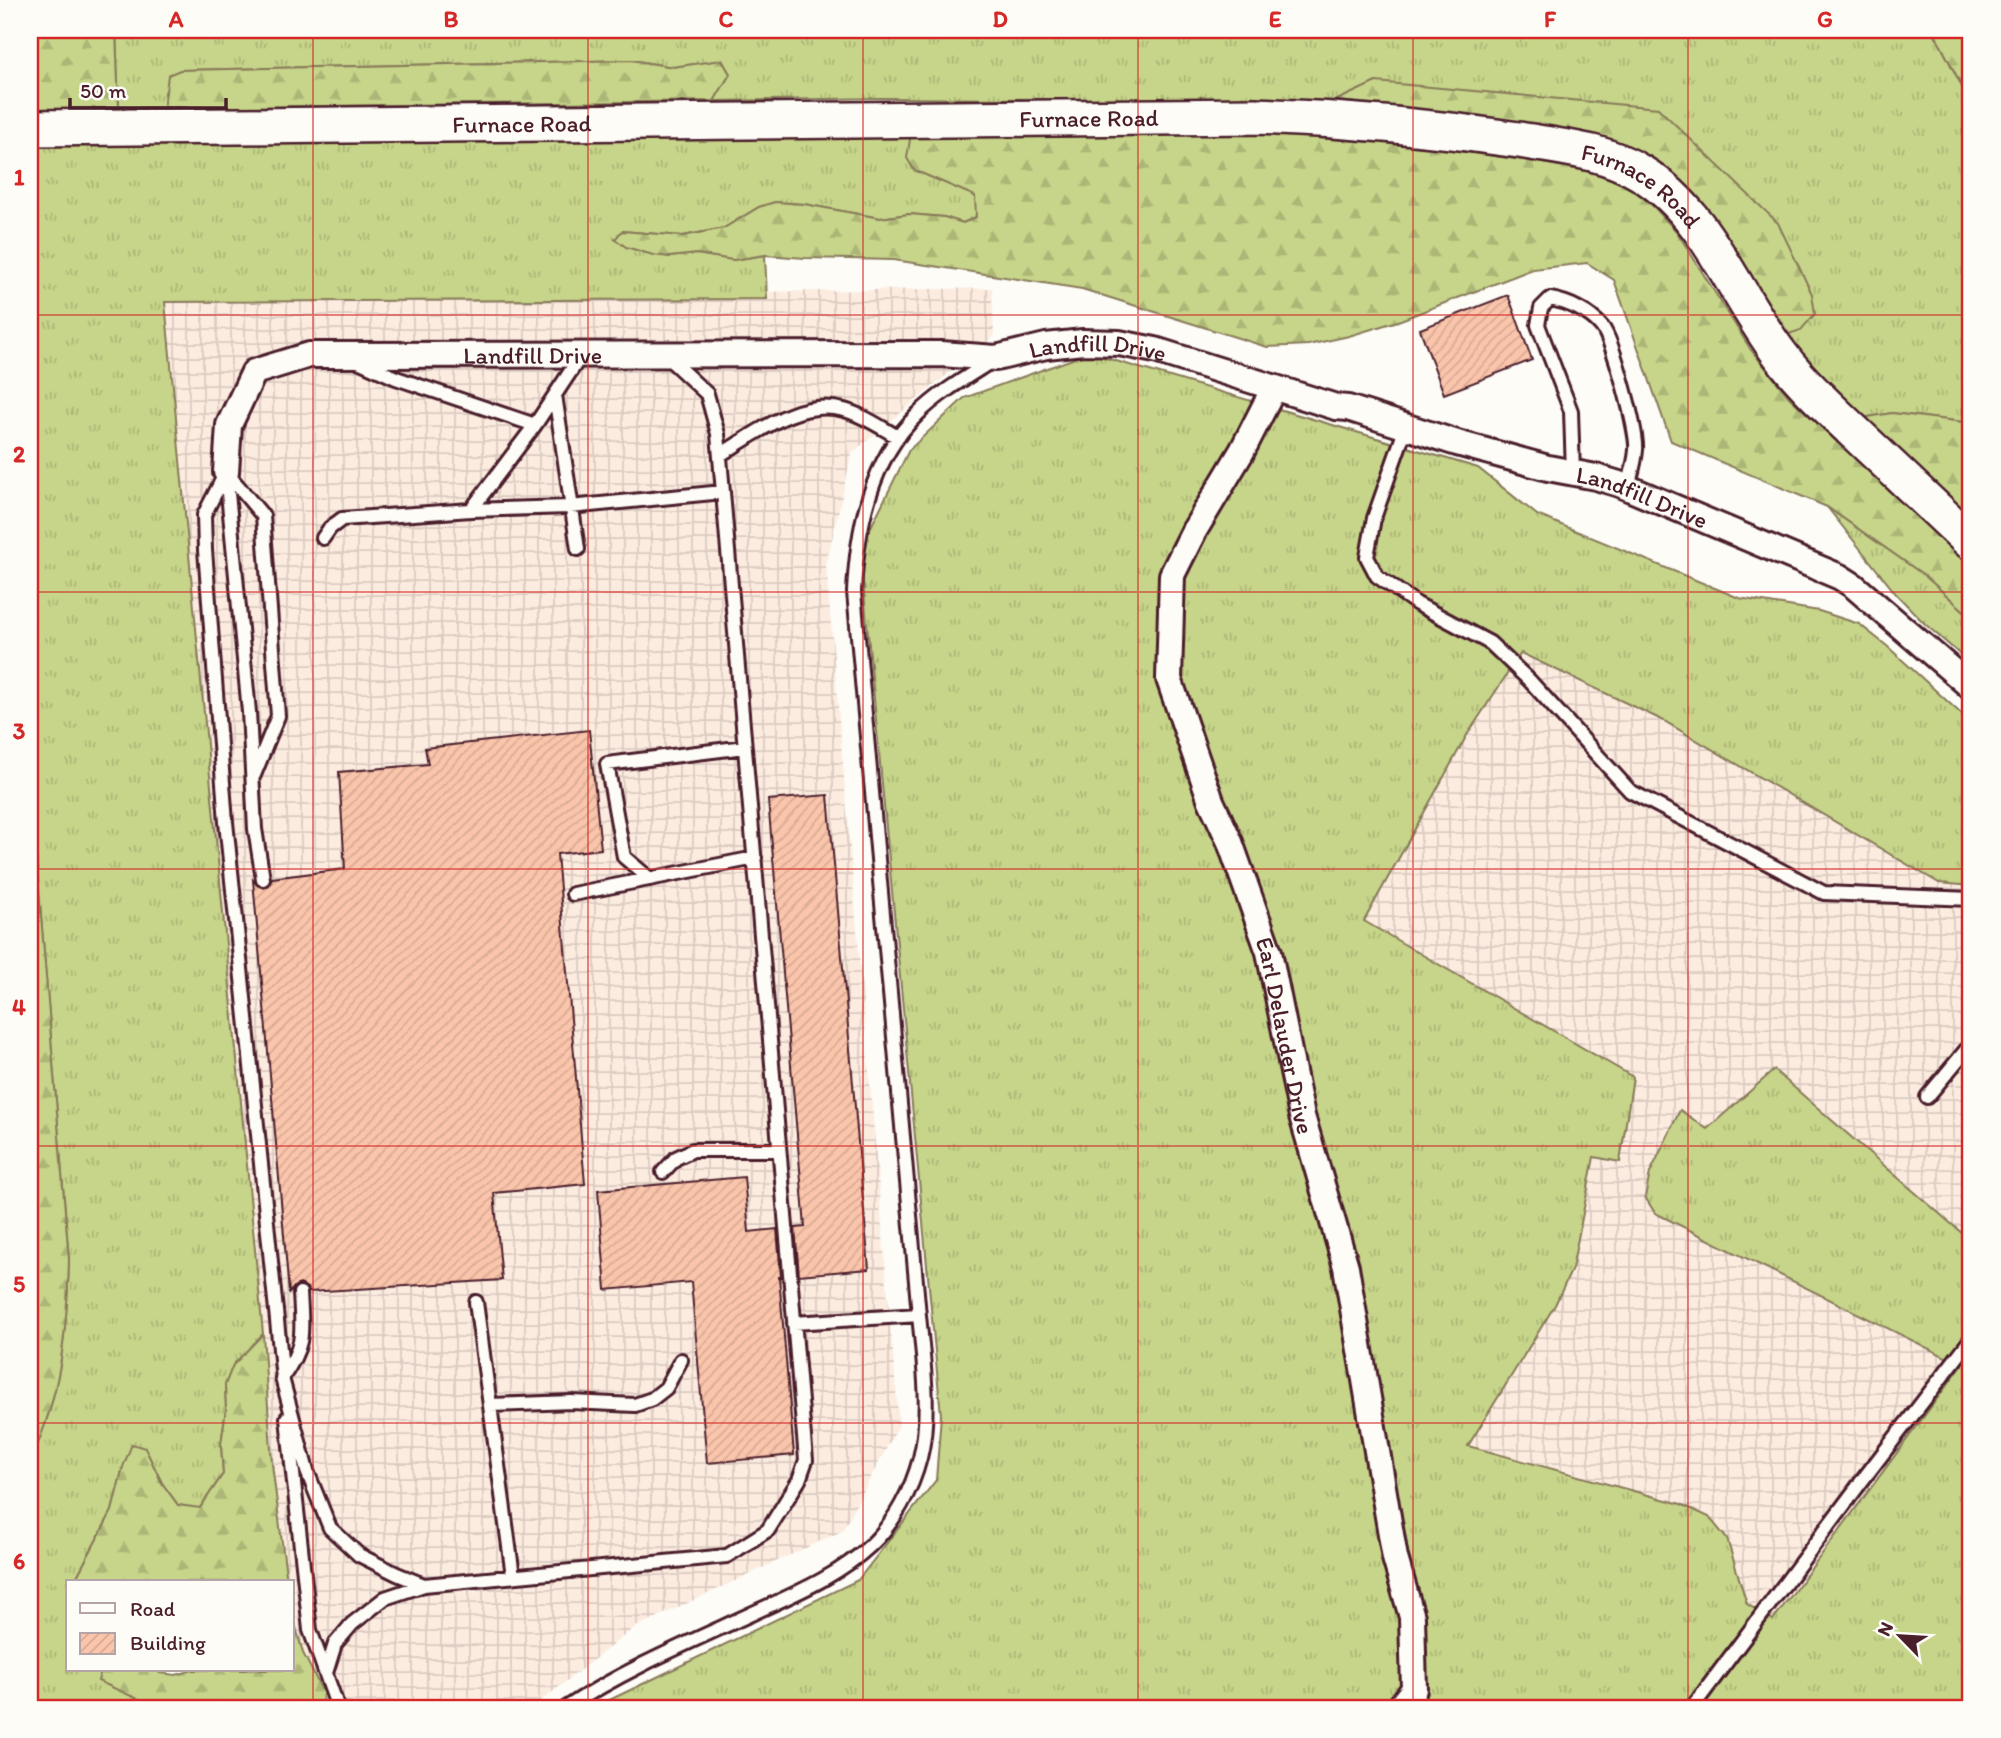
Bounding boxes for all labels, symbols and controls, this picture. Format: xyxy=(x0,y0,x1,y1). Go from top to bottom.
text: A xyxy=(168,5,184,33)
text: B xyxy=(444,5,459,33)
text: C xyxy=(719,5,734,33)
text: D xyxy=(992,5,1008,33)
text: E xyxy=(1269,5,1282,33)
text: F xyxy=(1544,5,1557,33)
text: G xyxy=(1817,5,1833,33)
scale bar xyxy=(70,66,226,110)
text: 50 m xyxy=(80,78,127,103)
street label: Furnace Road xyxy=(1019,102,1159,133)
street label: Furnace Road xyxy=(452,108,592,138)
street label: Furnace Road xyxy=(1579,136,1708,234)
text: 1 xyxy=(14,163,25,191)
street label: Landfill Drive xyxy=(1026,327,1171,367)
street label: Landfill Drive xyxy=(463,340,602,369)
text: 2 xyxy=(13,440,26,468)
street label: Landfill Drive xyxy=(1574,459,1712,534)
text: 3 xyxy=(13,717,26,745)
street label: Earl Delauder Drive xyxy=(1250,933,1321,1137)
text: 4 xyxy=(12,993,26,1021)
text: 5 xyxy=(13,1270,25,1298)
text: 6 xyxy=(13,1547,25,1575)
legend xyxy=(66,1580,294,1672)
text: Road xyxy=(130,1596,176,1621)
north arrow xyxy=(1864,1602,1934,1672)
text: N xyxy=(1872,1618,1898,1640)
text: Building xyxy=(130,1630,206,1655)

